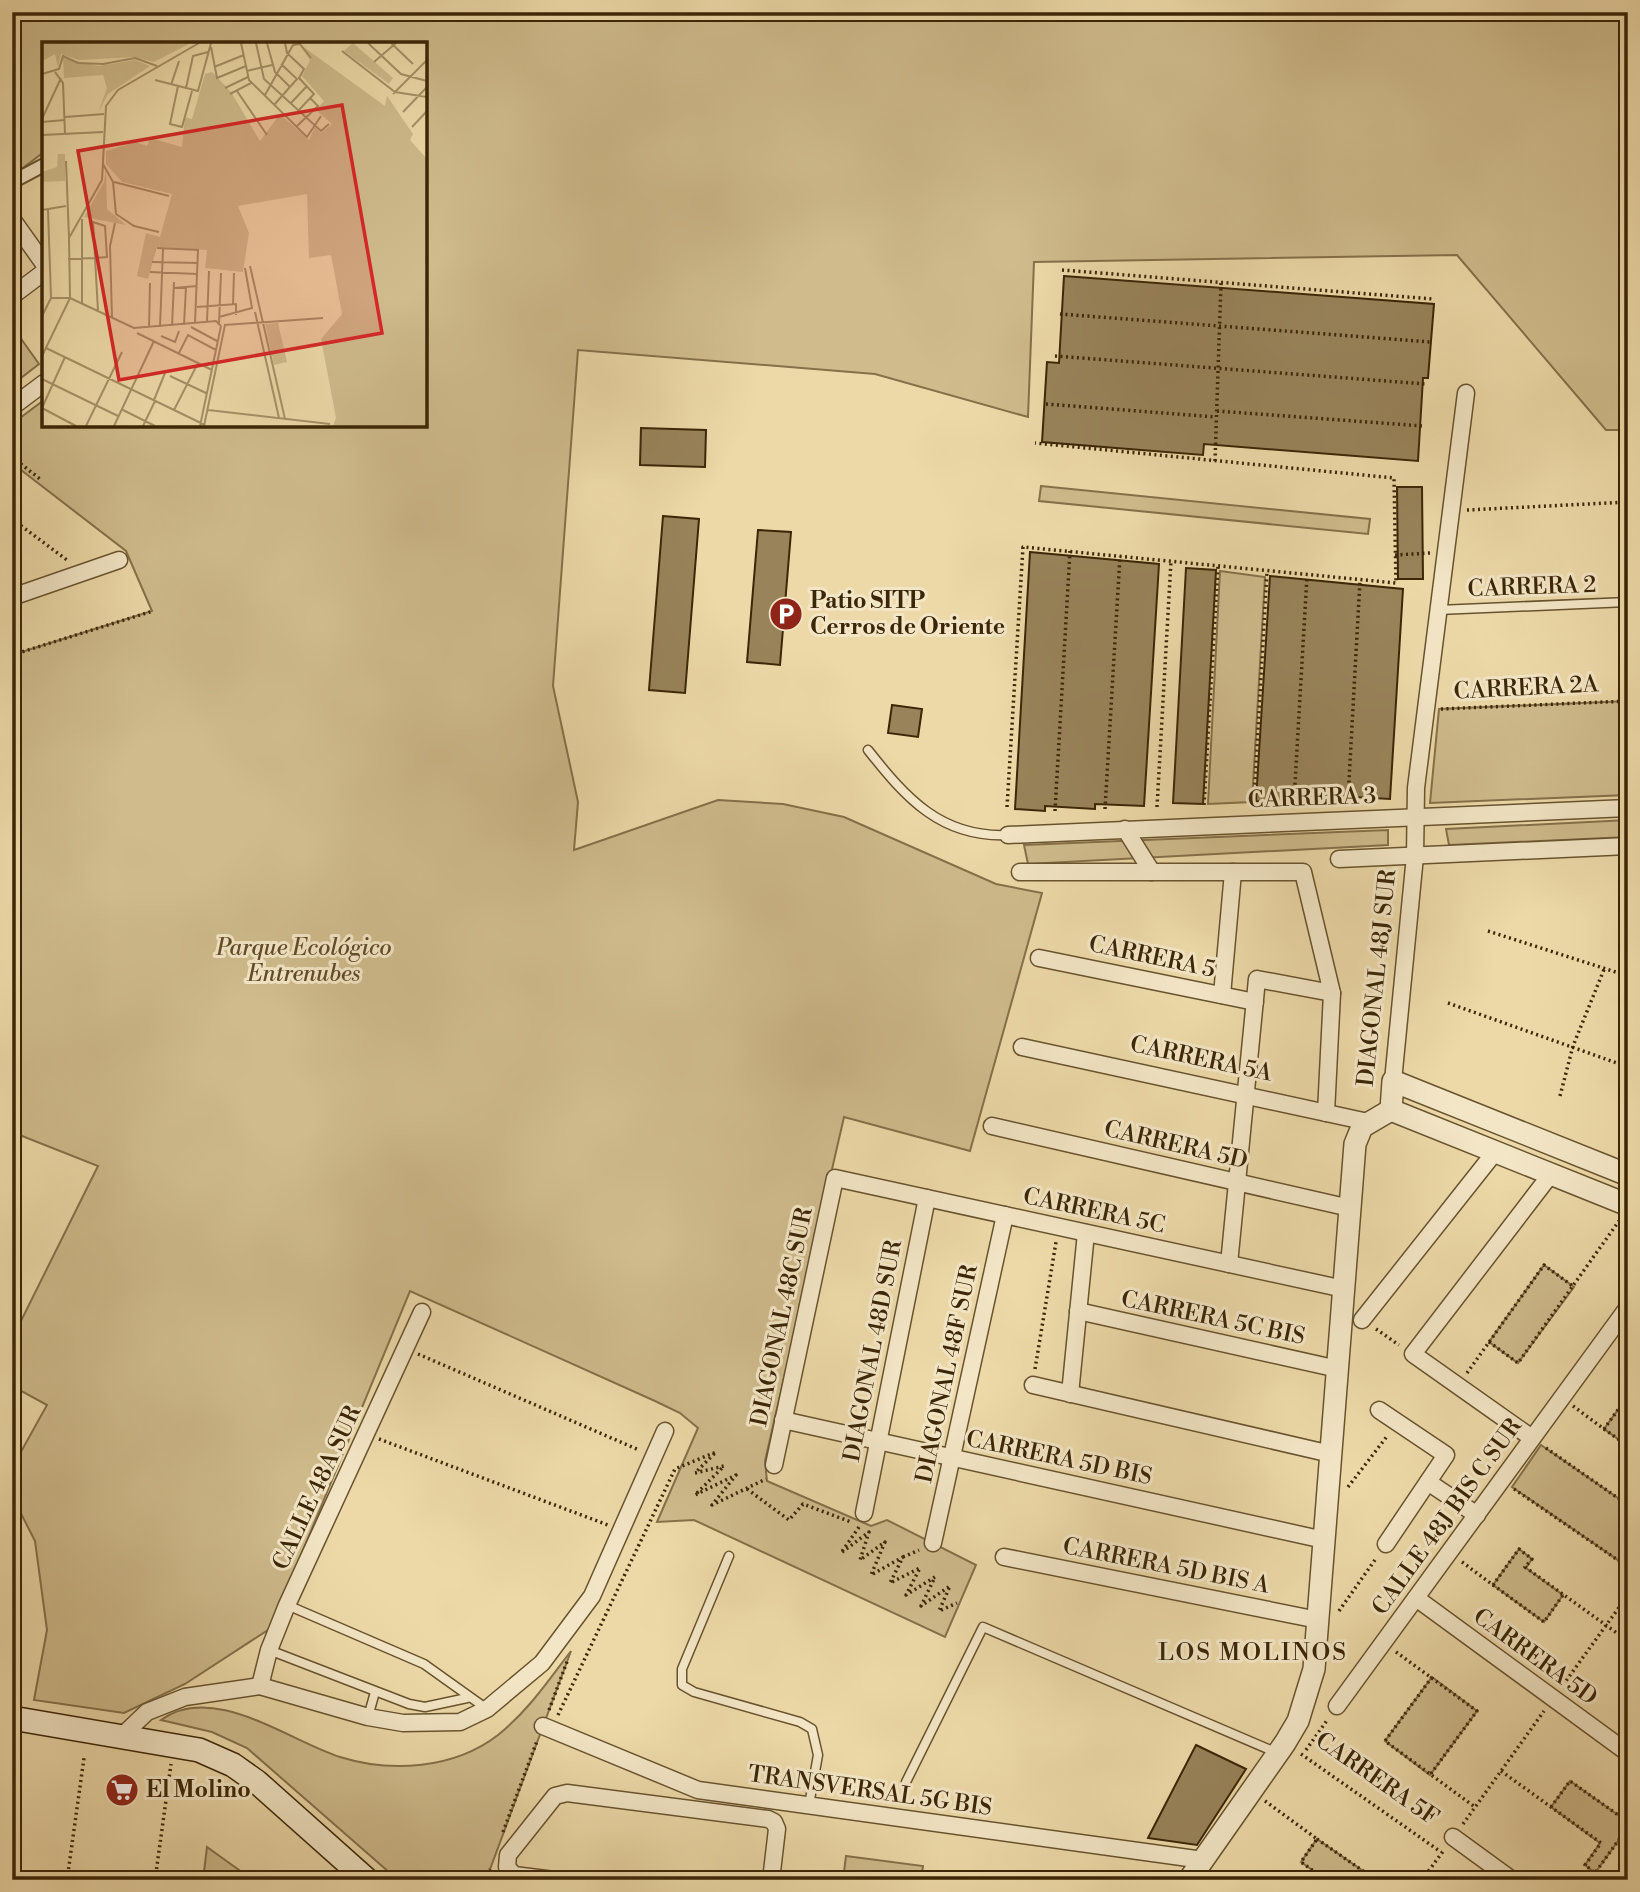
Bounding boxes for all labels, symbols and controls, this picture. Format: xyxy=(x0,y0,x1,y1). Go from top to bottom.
inset map xyxy=(42,42,427,427)
street label: CARRERA 2 xyxy=(1467,571,1597,603)
place label: Patio SITP Cerros de Oriente xyxy=(810,587,1005,641)
parking icon: Patio SITP Cerros de Oriente xyxy=(767,595,805,633)
street label: CARRERA 2A xyxy=(1453,670,1600,706)
street label: CARRERA 3 xyxy=(1247,782,1377,814)
street label: DIAGONAL 48J SUR xyxy=(1352,867,1402,1088)
street label: CARRERA 5 xyxy=(1086,930,1218,984)
park label: Parque Ecológico Entrenubes xyxy=(215,934,392,988)
street label: CARRERA 5A xyxy=(1127,1030,1276,1088)
street label: CARRERA 5D xyxy=(1101,1115,1251,1175)
street label: CARRERA 5C xyxy=(1020,1182,1168,1240)
street label: DIAGONAL 48C SUR xyxy=(745,1204,819,1429)
street label: DIAGONAL 48D SUR xyxy=(838,1237,908,1464)
street label: DIAGONAL 48F SUR xyxy=(910,1261,984,1486)
street label: CARRERA 5C BIS xyxy=(1119,1285,1307,1351)
street label: CALLE 48A SUR xyxy=(267,1401,368,1574)
street label: CALLE 48J BIS C SUR xyxy=(1366,1412,1528,1621)
street label: CARRERA 5D BIS xyxy=(963,1425,1155,1491)
street label: CARRERA 5D BIS A xyxy=(1060,1532,1273,1600)
street label: CARRERA 5D xyxy=(1468,1603,1602,1711)
district label: LOS MOLINOS xyxy=(1158,1638,1348,1668)
street label: CARRERA 5F xyxy=(1310,1726,1444,1832)
street label: TRANSVERSAL 5G BIS xyxy=(746,1760,994,1822)
supermarket icon: El Molino xyxy=(103,1771,141,1809)
place label: El Molino xyxy=(146,1776,251,1804)

